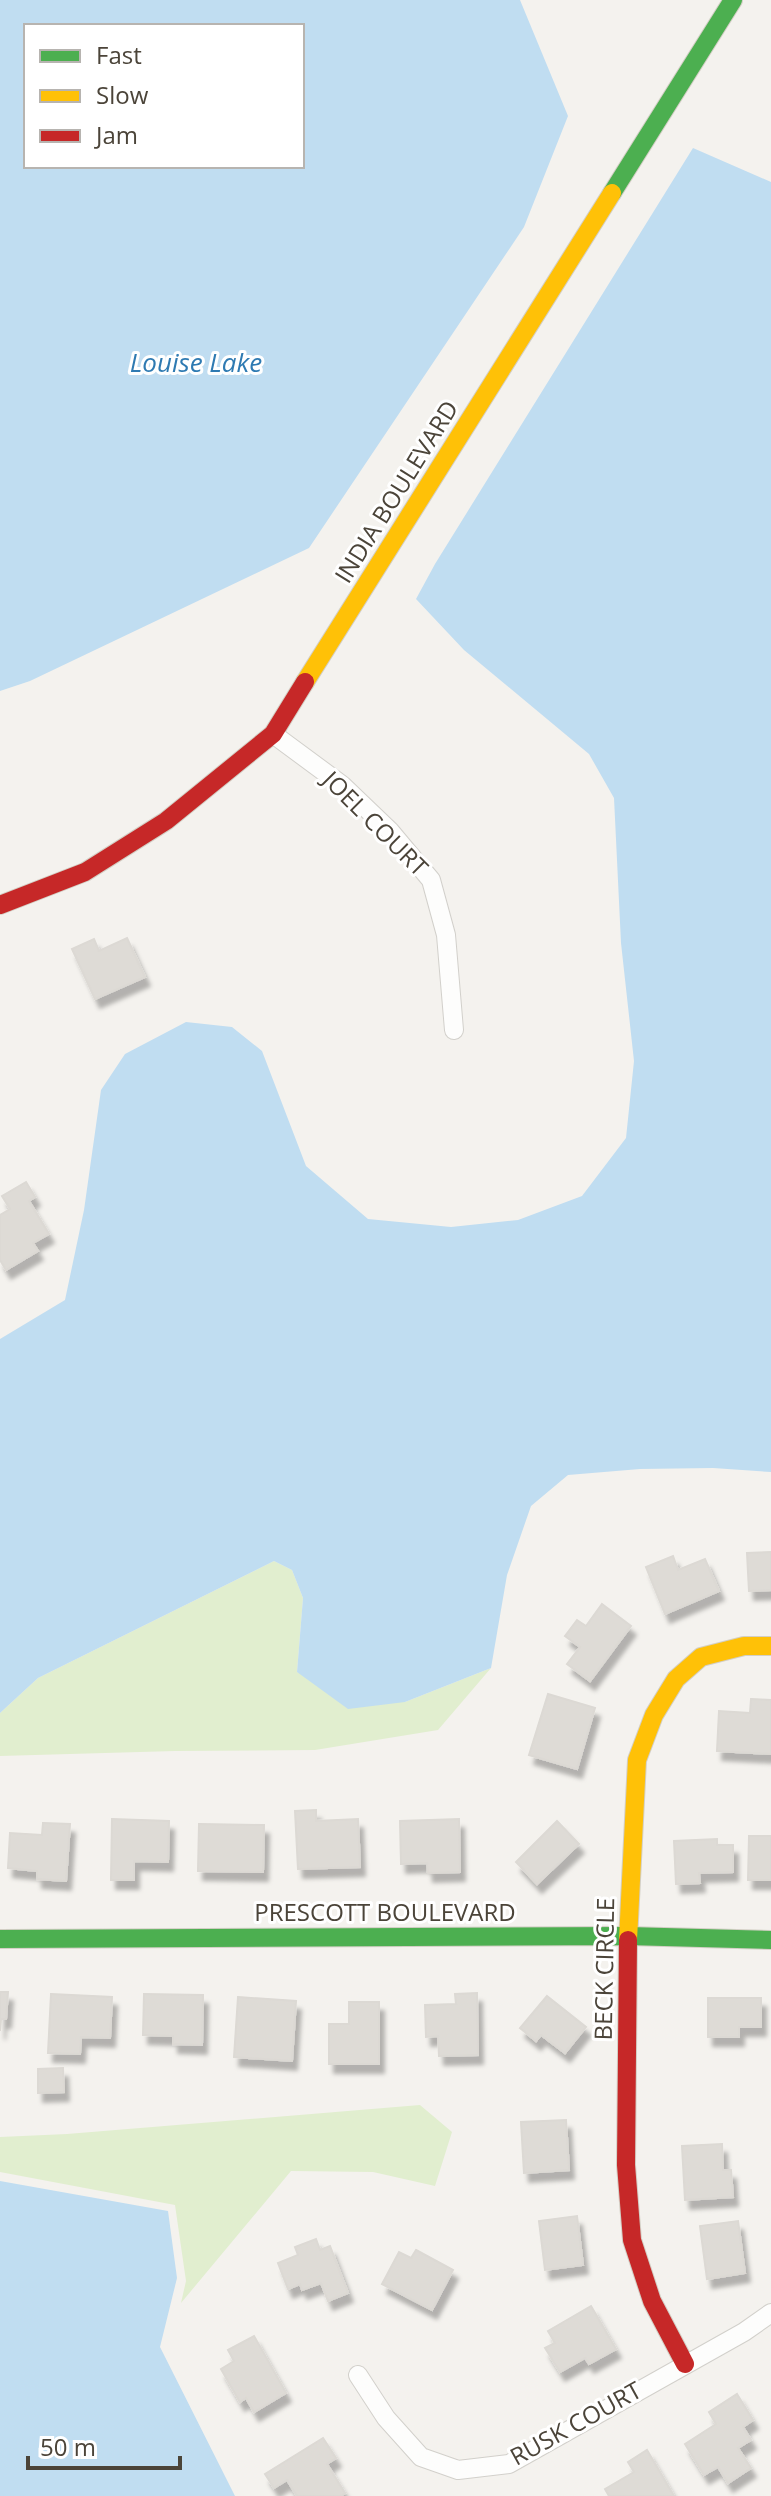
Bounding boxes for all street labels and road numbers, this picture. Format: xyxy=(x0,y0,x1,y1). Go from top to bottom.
street label: INDIA BOULEVARD xyxy=(326,394,465,589)
street label: JOEL COURT xyxy=(315,762,436,883)
street label: PRESCOTT BOULEVARD xyxy=(254,1895,516,1928)
street label: BECK CIRCLE xyxy=(586,1897,621,2041)
street label: RUSK COURT xyxy=(504,2373,647,2472)

